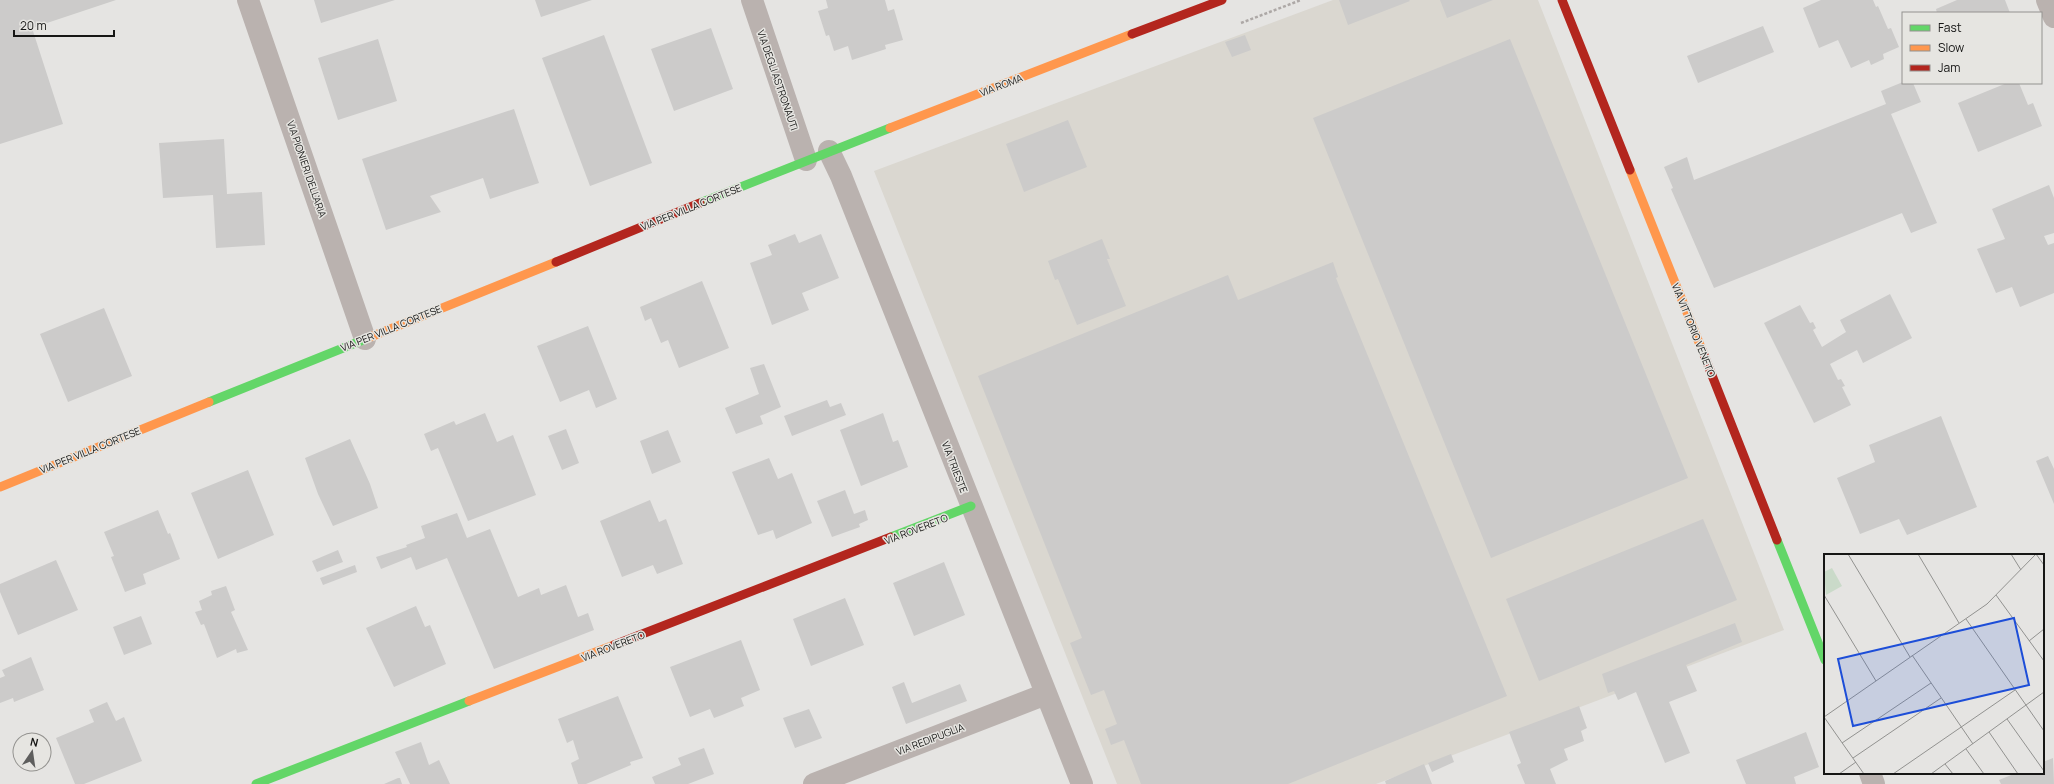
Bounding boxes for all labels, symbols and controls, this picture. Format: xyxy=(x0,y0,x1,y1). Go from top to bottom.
scale bar xyxy=(14,12,114,38)
legend xyxy=(1902,12,2042,84)
text: 20 m xyxy=(20,17,47,34)
text: Fast xyxy=(1938,19,1962,36)
street label: VIA DEGLI ASTRONAUTI xyxy=(754,28,802,132)
text: Slow xyxy=(1938,39,1964,56)
text: Jam xyxy=(1938,59,1960,76)
street label: VIA ROMA xyxy=(977,70,1025,100)
street label: VIA PIONIERI DELL'ARIA xyxy=(284,119,330,220)
street label: VIA PER VILLA CORTESE xyxy=(638,180,744,234)
street label: VIA VITTORIO VENETO xyxy=(1669,281,1719,379)
street label: VIA PER VILLA CORTESE xyxy=(338,301,444,355)
street label: VIA PER VILLA CORTESE xyxy=(37,423,143,477)
street label: VIA TRIESTE xyxy=(939,439,971,495)
street label: VIA ROVERETO xyxy=(882,510,950,548)
inset map xyxy=(1824,554,2044,774)
street label: VIA ROVERETO xyxy=(579,627,647,665)
street label: VIA REDIPUGLIA xyxy=(894,719,967,758)
north arrow xyxy=(12,732,52,772)
text: N xyxy=(29,734,40,750)

